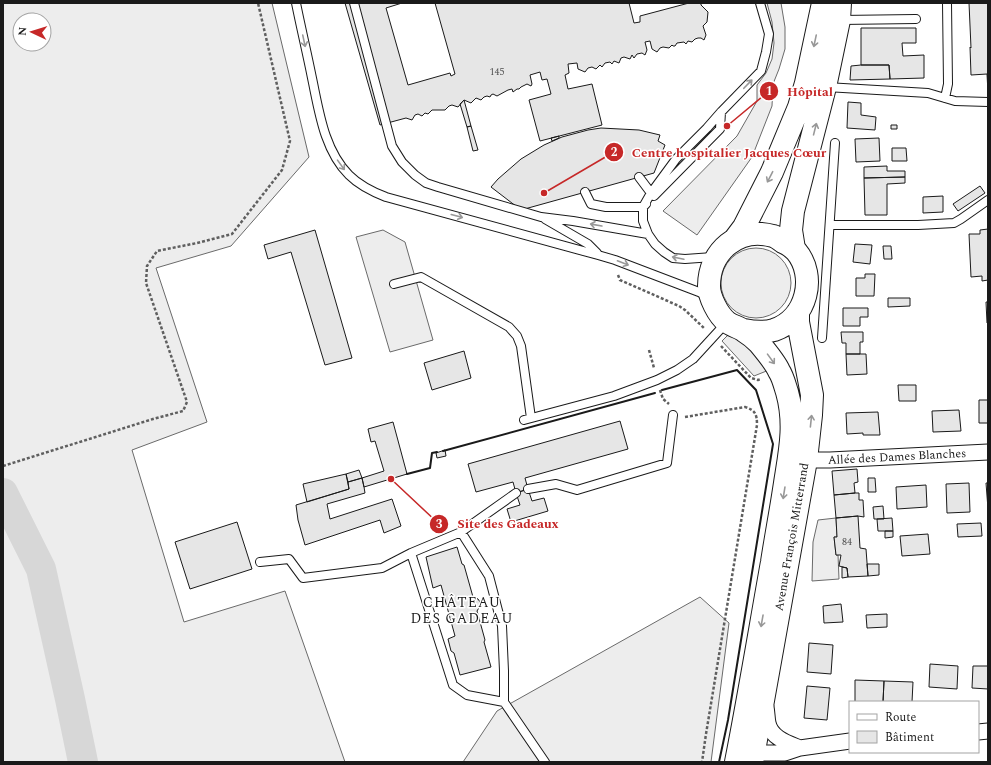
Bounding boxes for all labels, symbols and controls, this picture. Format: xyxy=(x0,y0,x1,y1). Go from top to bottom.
north arrow xyxy=(12,12,52,52)
text: N xyxy=(14,26,31,36)
one-way arrow xyxy=(301,34,309,47)
one-way arrow xyxy=(811,34,819,47)
house number: 145 xyxy=(490,64,505,80)
one-way arrow xyxy=(743,79,753,89)
callout: Hôpital xyxy=(759,79,841,104)
text: 1 xyxy=(766,82,772,101)
text: Hôpital xyxy=(787,82,833,102)
one-way arrow xyxy=(812,123,819,136)
callout: Centre hospitalier Jacques Cœur xyxy=(604,140,834,165)
text: 2 xyxy=(611,143,618,162)
text: Centre hospitalier Jacques Cœur xyxy=(632,143,827,163)
one-way arrow xyxy=(337,159,345,170)
one-way arrow xyxy=(765,171,773,183)
one-way arrow xyxy=(450,213,463,220)
one-way arrow xyxy=(590,221,603,229)
one-way arrow xyxy=(671,253,684,261)
one-way arrow xyxy=(616,259,628,267)
one-way arrow xyxy=(766,353,775,364)
one-way arrow xyxy=(807,415,814,428)
street label: Allée des Dames Blanches xyxy=(827,444,967,470)
street label: Avenue François Mitterrand xyxy=(770,461,814,613)
one-way arrow xyxy=(779,486,787,499)
callout: Site des Gadeaux xyxy=(429,511,567,536)
text: Site des Gadeaux xyxy=(457,514,559,534)
text: 3 xyxy=(436,515,443,534)
house number: 84 xyxy=(842,534,852,550)
district label: CHÂTEAU DES GADEAU xyxy=(410,592,514,629)
one-way arrow xyxy=(757,614,765,627)
legend xyxy=(849,701,979,753)
text: Route xyxy=(885,708,916,727)
text: Bâtiment xyxy=(885,728,934,747)

